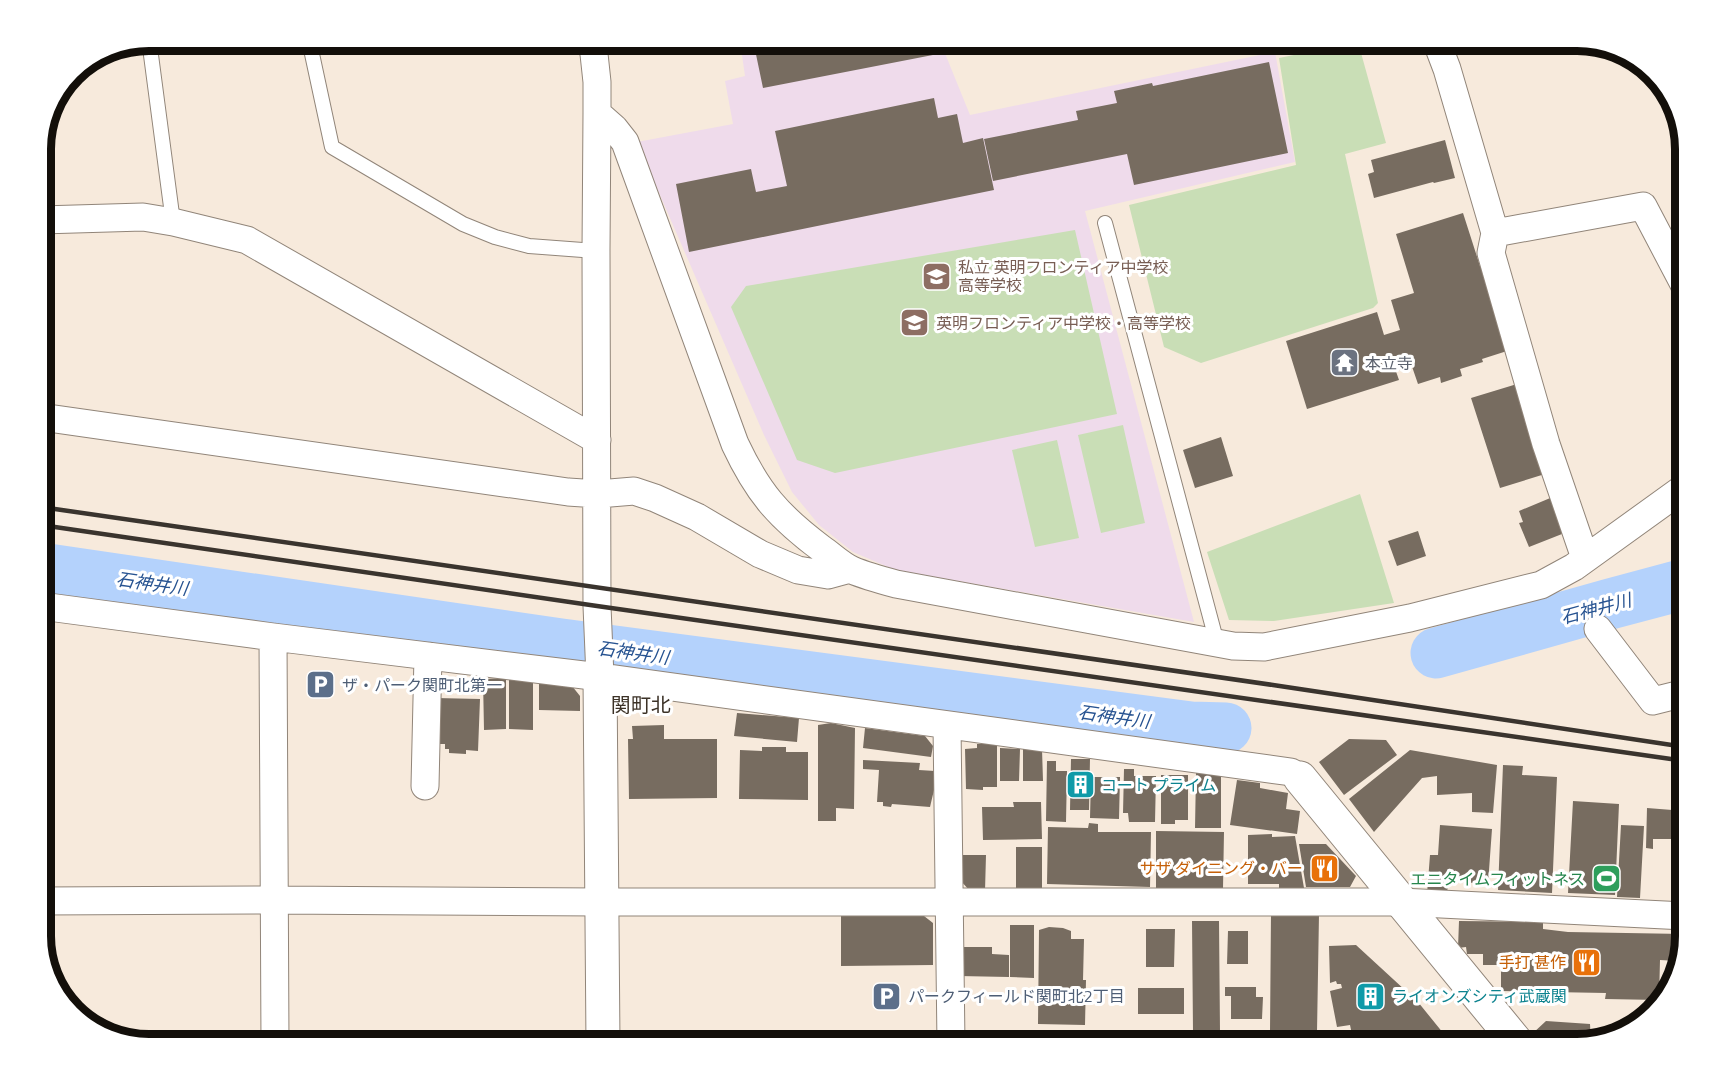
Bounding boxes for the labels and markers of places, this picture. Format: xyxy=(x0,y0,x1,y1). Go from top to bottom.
place label: 私立 英明フロンティア中学校 高等学校 xyxy=(958,255,1169,297)
school or university icon: 私立 英明フロンティア中学校 高等学校 xyxy=(921,260,953,292)
school or university icon: 英明フロンティア中学校・高等学校 xyxy=(899,307,931,339)
place label: 英明フロンティア中学校・高等学校 xyxy=(936,311,1191,335)
temple icon: 本立寺 xyxy=(1328,347,1360,379)
place label: 本立寺 xyxy=(1365,351,1413,375)
parking icon: ザ・パーク関町北第一 xyxy=(305,669,337,701)
place label: ザ・パーク関町北第一 xyxy=(342,673,502,697)
building icon: コート プライム xyxy=(1064,769,1096,801)
place label: コート プライム xyxy=(1101,773,1216,797)
restaurant icon: サザ ダイニング・バー xyxy=(1308,852,1340,884)
place label: サザ ダイニング・バー xyxy=(1139,856,1303,880)
sports icon: エニタイムフィットネス xyxy=(1590,863,1622,895)
place label: エニタイムフィットネス xyxy=(1411,867,1585,891)
restaurant icon: 手打 甚作 xyxy=(1571,946,1603,978)
place label: 手打 甚作 xyxy=(1498,950,1566,974)
parking icon: パークフィールド関町北2丁目 xyxy=(871,980,903,1012)
building icon: ライオンズシティ武蔵関 xyxy=(1355,980,1387,1012)
place label: パークフィールド関町北2丁目 xyxy=(908,984,1125,1008)
place label: ライオンズシティ武蔵関 xyxy=(1392,984,1567,1008)

